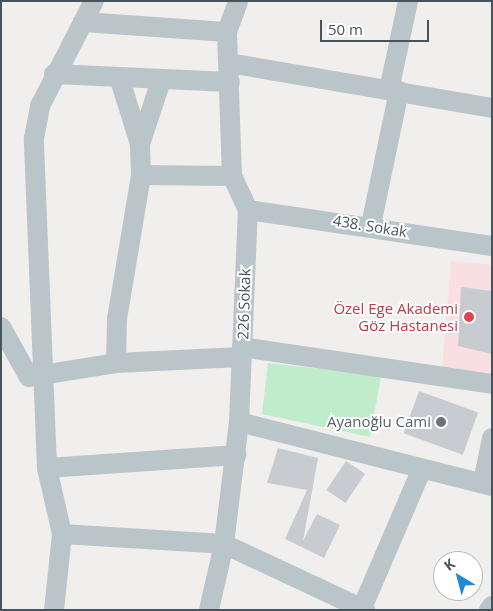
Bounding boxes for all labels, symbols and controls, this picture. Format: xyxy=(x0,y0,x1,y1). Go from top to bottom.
scale bar xyxy=(323,10,432,42)
text: 50 m xyxy=(328,19,363,39)
street label: 438. Sokak xyxy=(332,211,408,241)
street label: 226 Sokak xyxy=(234,268,254,340)
place label: Özel Ege Akademi Göz Hastanesi xyxy=(333,299,458,334)
marker: Özel Ege Akademi Göz Hastanesi xyxy=(462,310,476,324)
place label: Ayanoğlu Cami xyxy=(327,413,431,431)
marker: Ayanoğlu Cami xyxy=(435,416,447,428)
north arrow xyxy=(433,551,483,601)
text: K xyxy=(440,554,459,575)

